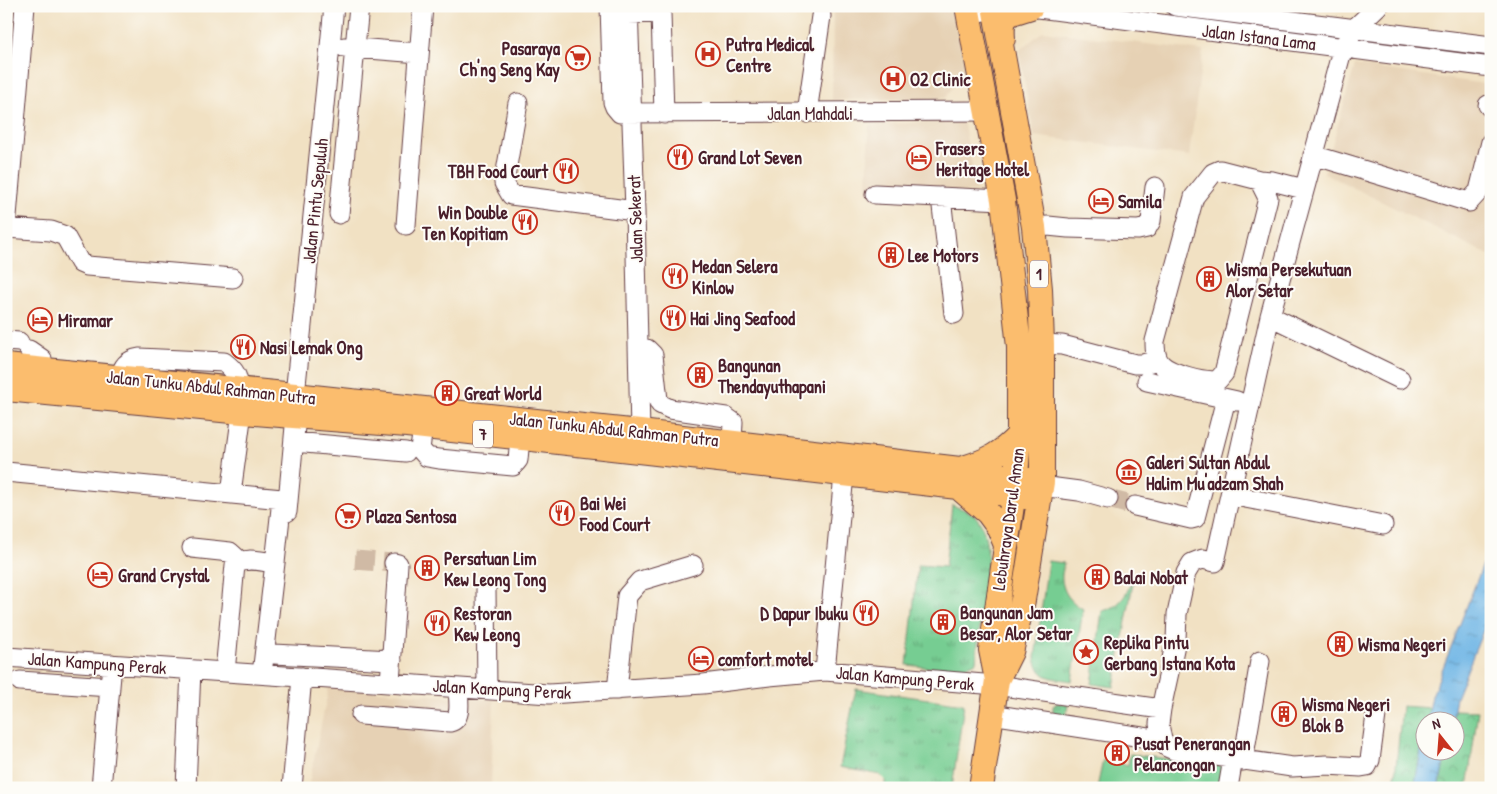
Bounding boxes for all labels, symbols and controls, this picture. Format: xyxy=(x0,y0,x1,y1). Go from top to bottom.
street label: Jalan Istana Lama xyxy=(1201,18,1317,56)
place label: Putra Medical Centre xyxy=(726,32,815,78)
place label: Pasaraya Ch'ng Seng Kay xyxy=(460,36,561,83)
hospital icon: Putra Medical Centre xyxy=(695,41,721,67)
supermarket icon: Pasaraya Ch'ng Seng Kay xyxy=(565,45,591,71)
hospital icon: O2 Clinic xyxy=(880,66,906,92)
place label: O2 Clinic xyxy=(910,67,971,92)
street label: Jalan Mahdali xyxy=(767,101,853,126)
place label: Frasers Heritage Hotel xyxy=(935,136,1030,183)
street label: Jalan Pintu Sepuluh xyxy=(296,137,334,265)
restaurant icon: Grand Lot Seven xyxy=(667,144,693,170)
place label: Grand Lot Seven xyxy=(698,145,802,170)
hotel icon: Frasers Heritage Hotel xyxy=(906,145,932,171)
restaurant icon: TBH Food Court xyxy=(553,158,579,184)
place label: TBH Food Court xyxy=(447,159,549,184)
street label: Jalan Sekerat xyxy=(621,174,649,263)
hotel icon: Samila xyxy=(1088,188,1114,214)
place label: Samila xyxy=(1118,189,1162,214)
place label: Win Double Ten Kopitiam xyxy=(421,200,509,247)
restaurant icon: Win Double Ten Kopitiam xyxy=(512,209,538,235)
building icon: Lee Motors xyxy=(878,242,904,268)
place label: Lee Motors xyxy=(908,243,979,268)
place label: Medan Selera Kinlow xyxy=(692,254,779,300)
place label: Wisma Persekutuan Alor Setar xyxy=(1226,257,1352,303)
road number: 1 xyxy=(1030,260,1048,288)
restaurant icon: Medan Selera Kinlow xyxy=(662,263,688,289)
building icon: Wisma Persekutuan Alor Setar xyxy=(1196,266,1222,292)
restaurant icon: Hai Jing Seafood xyxy=(660,305,686,331)
place label: Hai Jing Seafood xyxy=(690,306,795,332)
hotel icon: Miramar xyxy=(27,307,53,333)
place label: Miramar xyxy=(58,308,113,333)
restaurant icon: Nasi Lemak Ong xyxy=(230,334,256,360)
place label: Nasi Lemak Ong xyxy=(260,335,363,361)
place label: Bangunan Thendayuthapani xyxy=(717,353,826,400)
building icon: Bangunan Thendayuthapani xyxy=(687,362,713,388)
street label: Jalan Tunku Abdul Rahman Putra xyxy=(105,364,317,410)
building icon: Great World xyxy=(434,380,460,406)
place label: Great World xyxy=(464,381,541,406)
street label: Jalan Tunku Abdul Rahman Putra xyxy=(508,406,720,452)
road number: 7 xyxy=(473,420,493,448)
street label: Lebuhraya Darul Aman xyxy=(986,446,1030,592)
place label: Galeri Sultan Abdul Halim Mu'adzam Shah xyxy=(1146,450,1284,496)
museum icon: Galeri Sultan Abdul Halim Mu'adzam Shah xyxy=(1116,459,1142,485)
place label: Bai Wei Food Court xyxy=(579,491,651,537)
restaurant icon: Bai Wei Food Court xyxy=(549,500,575,526)
supermarket icon: Plaza Sentosa xyxy=(335,503,361,529)
place label: Plaza Sentosa xyxy=(366,504,457,529)
place label: Persatuan Lim Kew Leong Tong xyxy=(444,546,546,593)
building icon: Persatuan Lim Kew Leong Tong xyxy=(414,555,440,581)
hotel icon: Grand Crystal xyxy=(87,562,113,588)
place label: Grand Crystal xyxy=(118,563,211,589)
building icon: Balai Nobat xyxy=(1084,564,1110,590)
place label: Balai Nobat xyxy=(1114,565,1188,590)
restaurant icon: D Dapur Ibuku xyxy=(853,600,879,626)
place label: Bangunan Jam Besar, Alor Setar xyxy=(960,600,1073,646)
place label: Restoran Kew Leong xyxy=(454,601,520,648)
place label: D Dapur Ibuku xyxy=(760,601,849,627)
building icon: Bangunan Jam Besar, Alor Setar xyxy=(930,609,956,635)
restaurant icon: Restoran Kew Leong xyxy=(424,610,450,636)
place label: Replika Pintu Gerbang Istana Kota xyxy=(1104,630,1236,677)
building icon: Wisma Negeri xyxy=(1327,631,1353,657)
place label: Wisma Negeri xyxy=(1358,632,1446,658)
place icon: Replika Pintu Gerbang Istana Kota xyxy=(1073,639,1099,665)
street label: Jalan Kampung Perak xyxy=(27,646,168,680)
hotel icon: comfort motel xyxy=(688,646,714,672)
place label: comfort motel xyxy=(718,647,814,672)
street label: Jalan Kampung Perak xyxy=(835,659,976,697)
street label: Jalan Kampung Perak xyxy=(432,673,573,705)
place label: Wisma Negeri Blok B xyxy=(1302,692,1390,738)
building icon: Wisma Negeri Blok B xyxy=(1271,701,1297,727)
north arrow xyxy=(1414,712,1464,762)
text: N xyxy=(1430,713,1443,733)
place label: Pusat Penerangan Pelancongan xyxy=(1134,731,1251,778)
building icon: Pusat Penerangan Pelancongan xyxy=(1104,740,1130,766)

